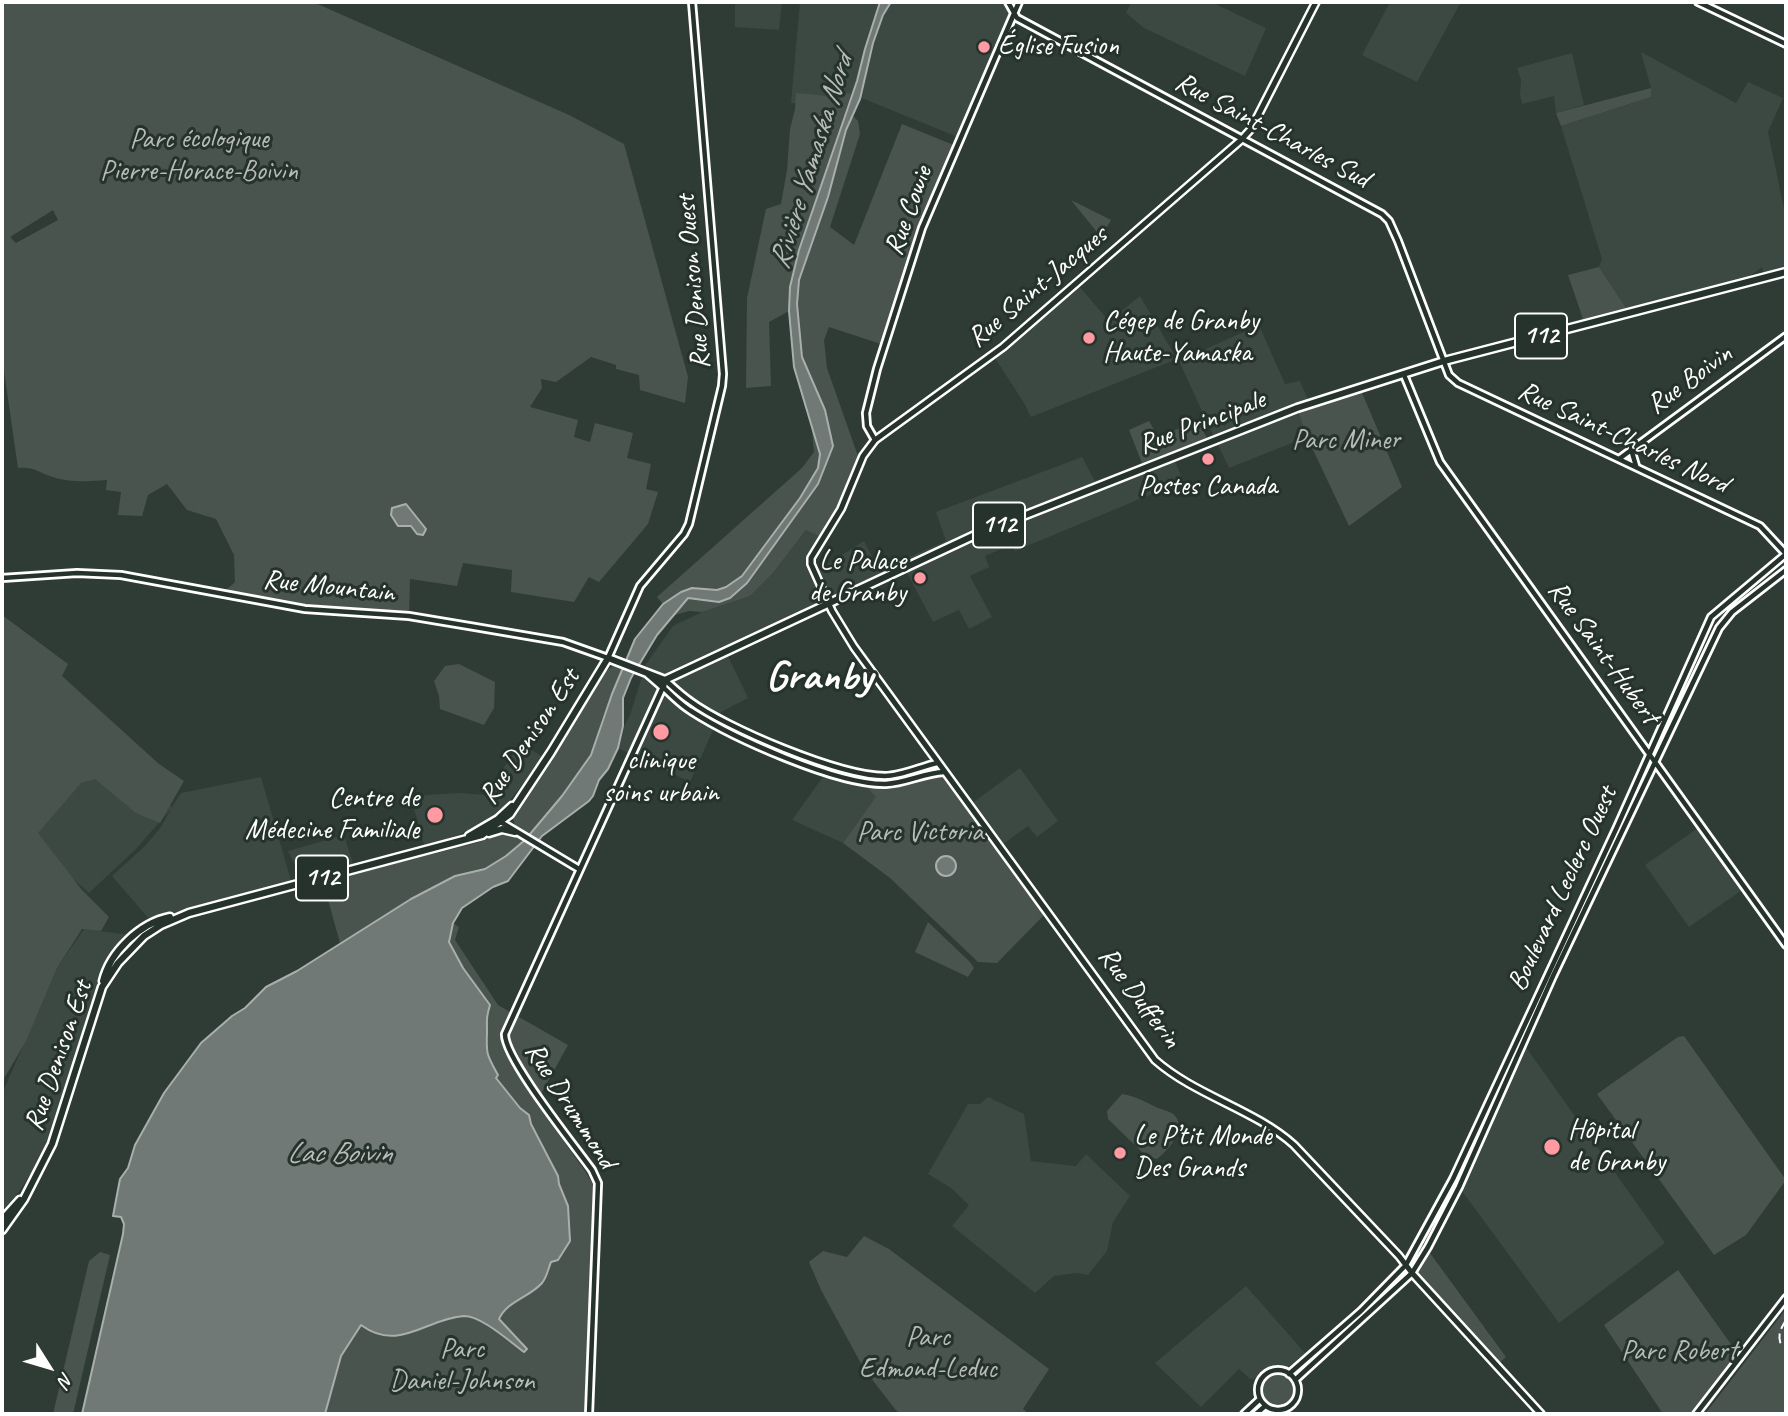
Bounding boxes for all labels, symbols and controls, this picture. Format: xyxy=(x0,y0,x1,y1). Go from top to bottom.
place label: Église Fusion xyxy=(998,30,1119,64)
marker: Église Fusion xyxy=(976,39,992,55)
water label: Rivière Yamaska Nord xyxy=(762,51,862,273)
street label: Rue Saint-Charles Sud xyxy=(1169,66,1375,196)
park label: Parc écologique Pierre-Horace-Boivin xyxy=(100,123,298,189)
street label: Rue Cowie xyxy=(877,162,941,260)
street label: Rue Denison Ouest xyxy=(670,193,718,371)
street label: Rue Saint-Jacques xyxy=(961,219,1115,355)
place label: Cégep de Granby Haute-Yamaska xyxy=(1103,305,1259,371)
road number: 112 xyxy=(1515,314,1567,358)
marker: Cégep de Granby Haute-Yamaska xyxy=(1081,330,1097,346)
street label: Rue Boivin xyxy=(1641,338,1739,422)
street label: Rue Saint-Charles Nord xyxy=(1512,374,1734,502)
street label: Rue Principale xyxy=(1134,383,1270,463)
park label: Parc Miner xyxy=(1292,424,1400,458)
marker: Postes Canada xyxy=(1200,451,1216,467)
place label: Postes Canada xyxy=(1139,470,1277,504)
road number: 112 xyxy=(973,503,1025,548)
place label: Le Palace de Granby xyxy=(809,545,906,611)
street label: Rue Mountain xyxy=(262,563,396,611)
marker: Le Palace de Granby xyxy=(912,570,928,586)
street label: Rue Saint-Hubert xyxy=(1540,575,1666,731)
district label: Granby xyxy=(766,653,872,703)
street label: Rue Denison Est xyxy=(472,663,588,811)
marker: clinique soins urbain xyxy=(651,722,671,742)
place label: clinique soins urbain xyxy=(603,745,719,811)
street label: Boulevard Leclerc Ouest xyxy=(1501,781,1625,997)
place label: Centre de Médecine Familiale xyxy=(245,782,419,848)
marker: Centre de Médecine Familiale xyxy=(425,805,445,825)
park label: Parc Victoria xyxy=(857,816,983,850)
road number: 112 xyxy=(296,856,348,900)
street label: Rue Dufferin xyxy=(1090,941,1188,1055)
street label: Rue Denison Est xyxy=(18,977,100,1135)
street label: Rue Drummond xyxy=(517,1037,623,1175)
place label: Hôpital de Granby xyxy=(1568,1114,1665,1180)
place label: Le P’tit Monde Des Grands xyxy=(1134,1120,1272,1186)
water label: Lac Boivin xyxy=(287,1136,391,1172)
marker: Hôpital de Granby xyxy=(1542,1137,1562,1157)
marker: Le P’tit Monde Des Grands xyxy=(1112,1145,1128,1161)
park label: Parc Edmond-Leduc xyxy=(859,1321,997,1387)
north arrow xyxy=(14,1332,84,1402)
park label: Parc Daniel-Johnson xyxy=(389,1333,535,1399)
park label: Parc Robert xyxy=(1621,1335,1737,1369)
text: N xyxy=(53,1368,79,1392)

